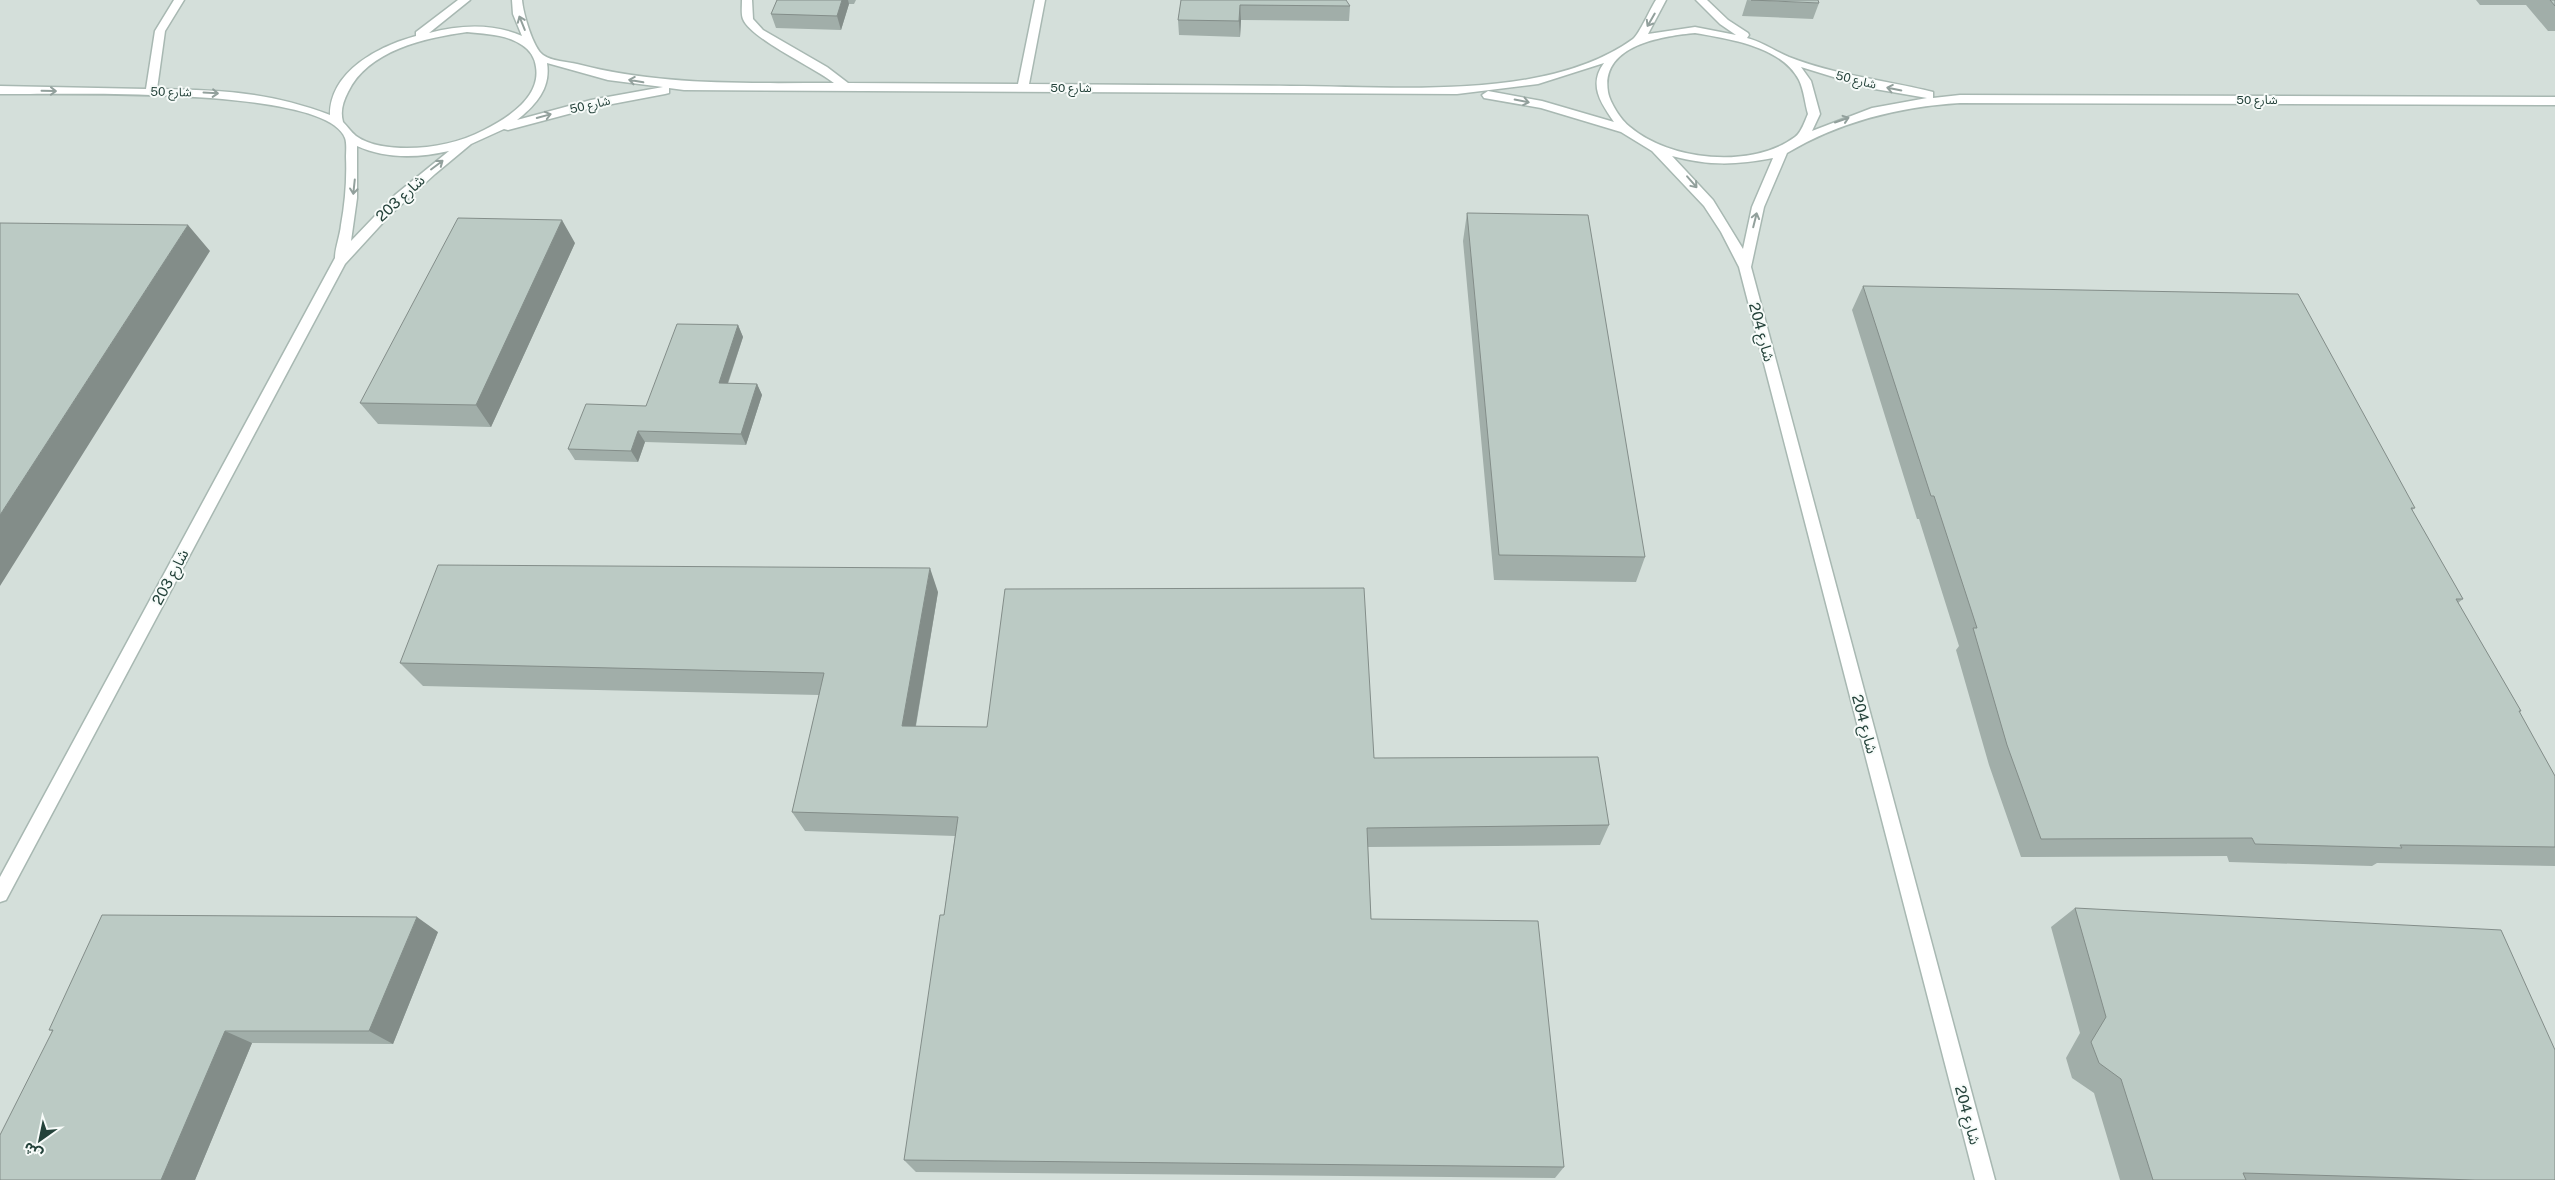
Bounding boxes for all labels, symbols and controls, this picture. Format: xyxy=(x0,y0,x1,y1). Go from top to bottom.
one-way arrow xyxy=(1645,13,1655,27)
one-way arrow xyxy=(517,16,526,31)
street label: شارع 50 xyxy=(1834,68,1878,94)
one-way arrow xyxy=(628,75,644,85)
street label: شارع 50 xyxy=(1050,81,1092,97)
one-way arrow xyxy=(1887,84,1903,94)
street label: شارع 50 xyxy=(150,85,192,101)
one-way arrow xyxy=(40,86,56,96)
one-way arrow xyxy=(203,89,219,98)
street label: شارع 50 xyxy=(2236,93,2278,109)
street label: شارع 50 xyxy=(568,94,612,118)
one-way arrow xyxy=(1514,96,1530,106)
one-way arrow xyxy=(535,111,551,120)
one-way arrow xyxy=(1834,115,1849,124)
one-way arrow xyxy=(430,160,444,170)
street label: شارع 203 xyxy=(372,171,431,228)
one-way arrow xyxy=(1686,175,1698,188)
one-way arrow xyxy=(349,179,358,195)
one-way arrow xyxy=(1751,212,1760,228)
street label: شارع 204 xyxy=(1742,301,1778,365)
street label: شارع 203 xyxy=(148,546,195,610)
street label: شارع 204 xyxy=(1845,693,1881,757)
street label: شارع 204 xyxy=(1948,1084,1984,1148)
north arrow xyxy=(15,1115,65,1165)
text: ش xyxy=(21,1139,45,1163)

